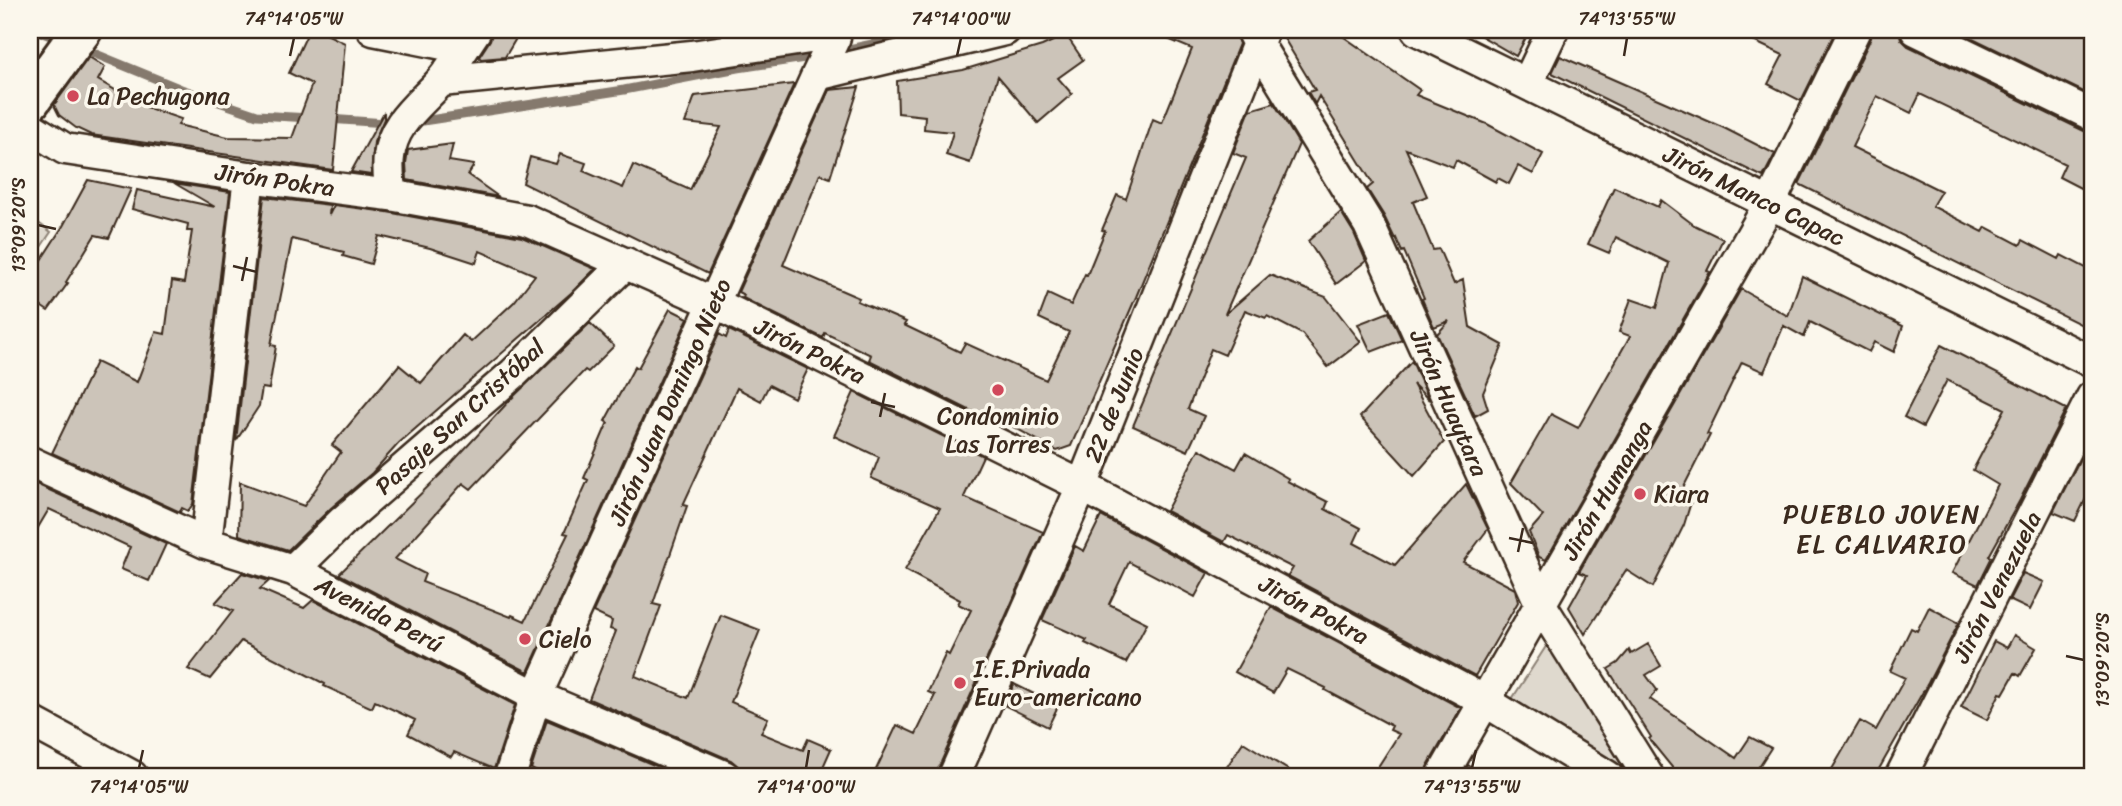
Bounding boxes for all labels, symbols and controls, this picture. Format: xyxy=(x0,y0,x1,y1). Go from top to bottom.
text: 74°14'05"W xyxy=(245,3,344,35)
text: 74°14'00"W xyxy=(912,3,1012,35)
text: 74°13'55"W xyxy=(1579,3,1677,35)
place label: La Pechugona xyxy=(87,75,230,117)
marker: La Pechugona xyxy=(65,88,81,104)
street label: Jirón Manco Capac xyxy=(1655,133,1852,258)
street label: Jirón Pokra xyxy=(212,151,337,209)
text: 13°09'20"S xyxy=(3,178,35,272)
street label: Jirón Juan Domingo Nieto xyxy=(596,271,744,534)
street label: Jirón Pokra xyxy=(746,305,873,396)
street label: Jirón Huaytara xyxy=(1397,322,1501,484)
street label: Pasaje San Cristóbal xyxy=(365,328,556,506)
street label: 22 de Junio xyxy=(1072,341,1156,469)
marker: Condominio Las Torres xyxy=(990,382,1006,398)
place label: Condominio Las Torres xyxy=(937,395,1059,465)
street label: Jirón Humanga xyxy=(1549,412,1664,569)
place label: Kiara xyxy=(1654,473,1709,515)
marker: Kiara xyxy=(1632,486,1648,502)
district label: PUEBLO JOVEN EL CALVARIO xyxy=(1783,491,1981,567)
street label: Jirón Venezuela xyxy=(1940,504,2053,671)
street label: Avenida Perú xyxy=(306,563,451,664)
street label: Jirón Pokra xyxy=(1250,563,1377,657)
text: 13°09'20"S xyxy=(2087,613,2119,707)
place label: Cielo xyxy=(539,618,592,660)
marker: Cielo xyxy=(517,631,533,647)
place label: I.E.Privada Euro-americano xyxy=(973,648,1142,718)
marker: I.E.Privada Euro-americano xyxy=(952,675,968,691)
text: 74°14'05"W xyxy=(90,771,189,803)
text: 74°14'00"W xyxy=(757,771,857,803)
text: 74°13'55"W xyxy=(1424,771,1522,803)

